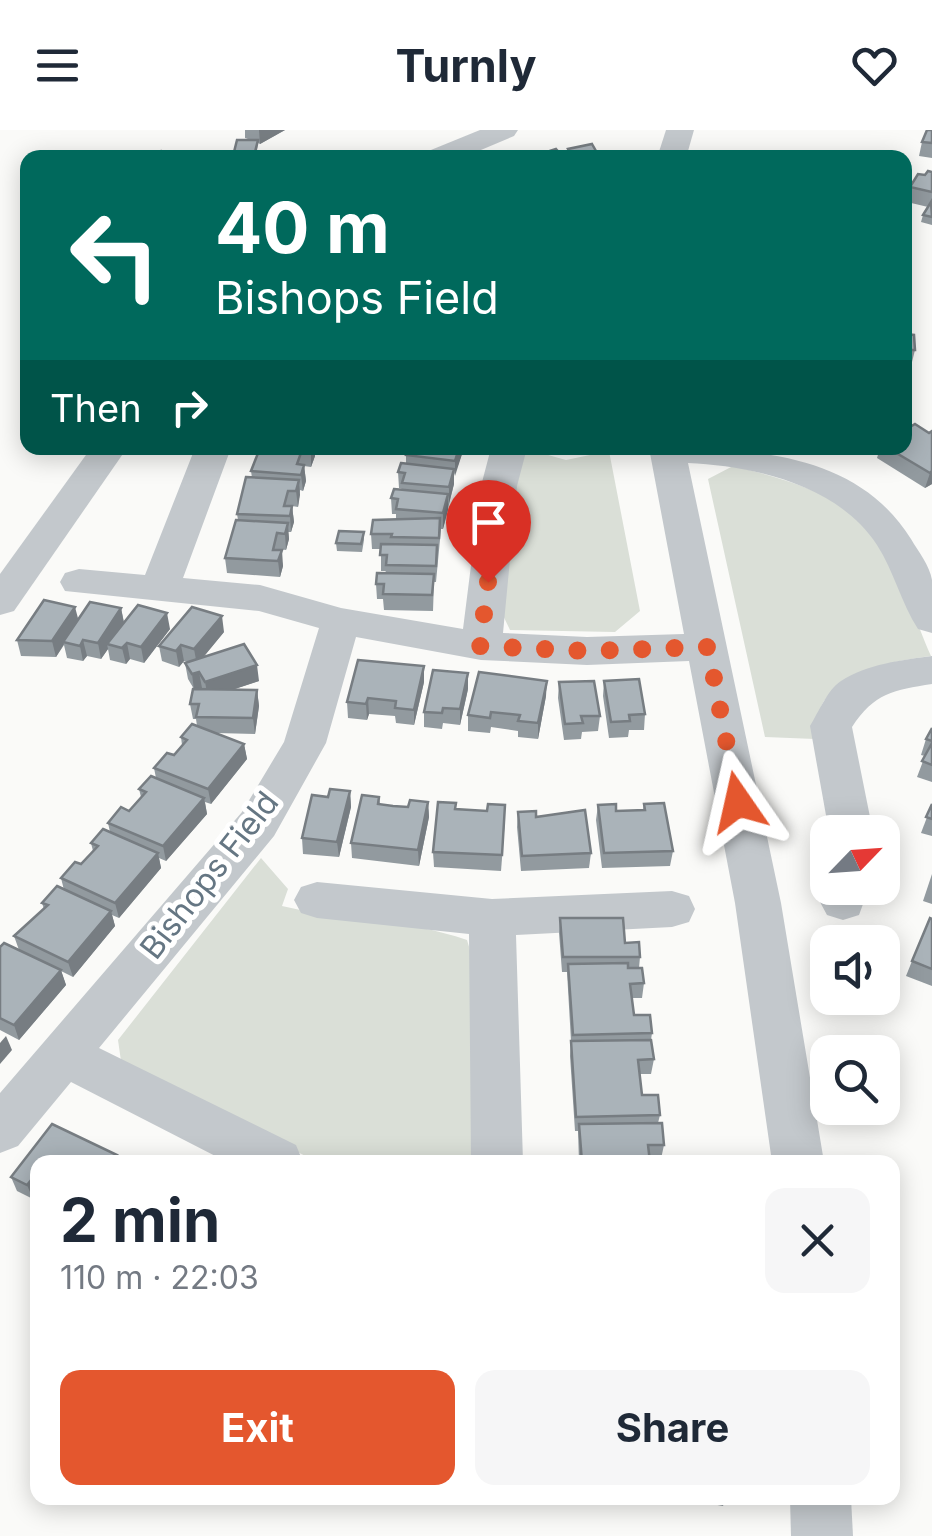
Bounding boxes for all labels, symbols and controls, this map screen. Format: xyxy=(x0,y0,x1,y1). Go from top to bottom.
icon: menu xyxy=(30,38,85,93)
text: Turnly xyxy=(395,38,537,93)
icon: heart xyxy=(847,38,902,93)
text: 40 m xyxy=(215,185,390,270)
icon: left xyxy=(50,190,180,320)
text: Bishops Field xyxy=(215,270,499,325)
icon: right xyxy=(162,380,217,435)
text: Then xyxy=(50,385,142,431)
pin xyxy=(446,480,531,583)
icon: arrive xyxy=(461,495,516,550)
position arrow xyxy=(686,750,790,854)
street label: Bishops Field xyxy=(132,783,286,967)
north arrow xyxy=(810,815,900,905)
map controls xyxy=(810,815,900,1125)
button: sound xyxy=(810,925,900,1015)
button: search xyxy=(810,1035,900,1125)
text: 2 min xyxy=(60,1184,220,1256)
button: close xyxy=(765,1188,870,1293)
text: 110 m · 22:03 xyxy=(60,1258,259,1297)
button: Exit xyxy=(60,1370,455,1485)
button: Share xyxy=(475,1370,870,1485)

